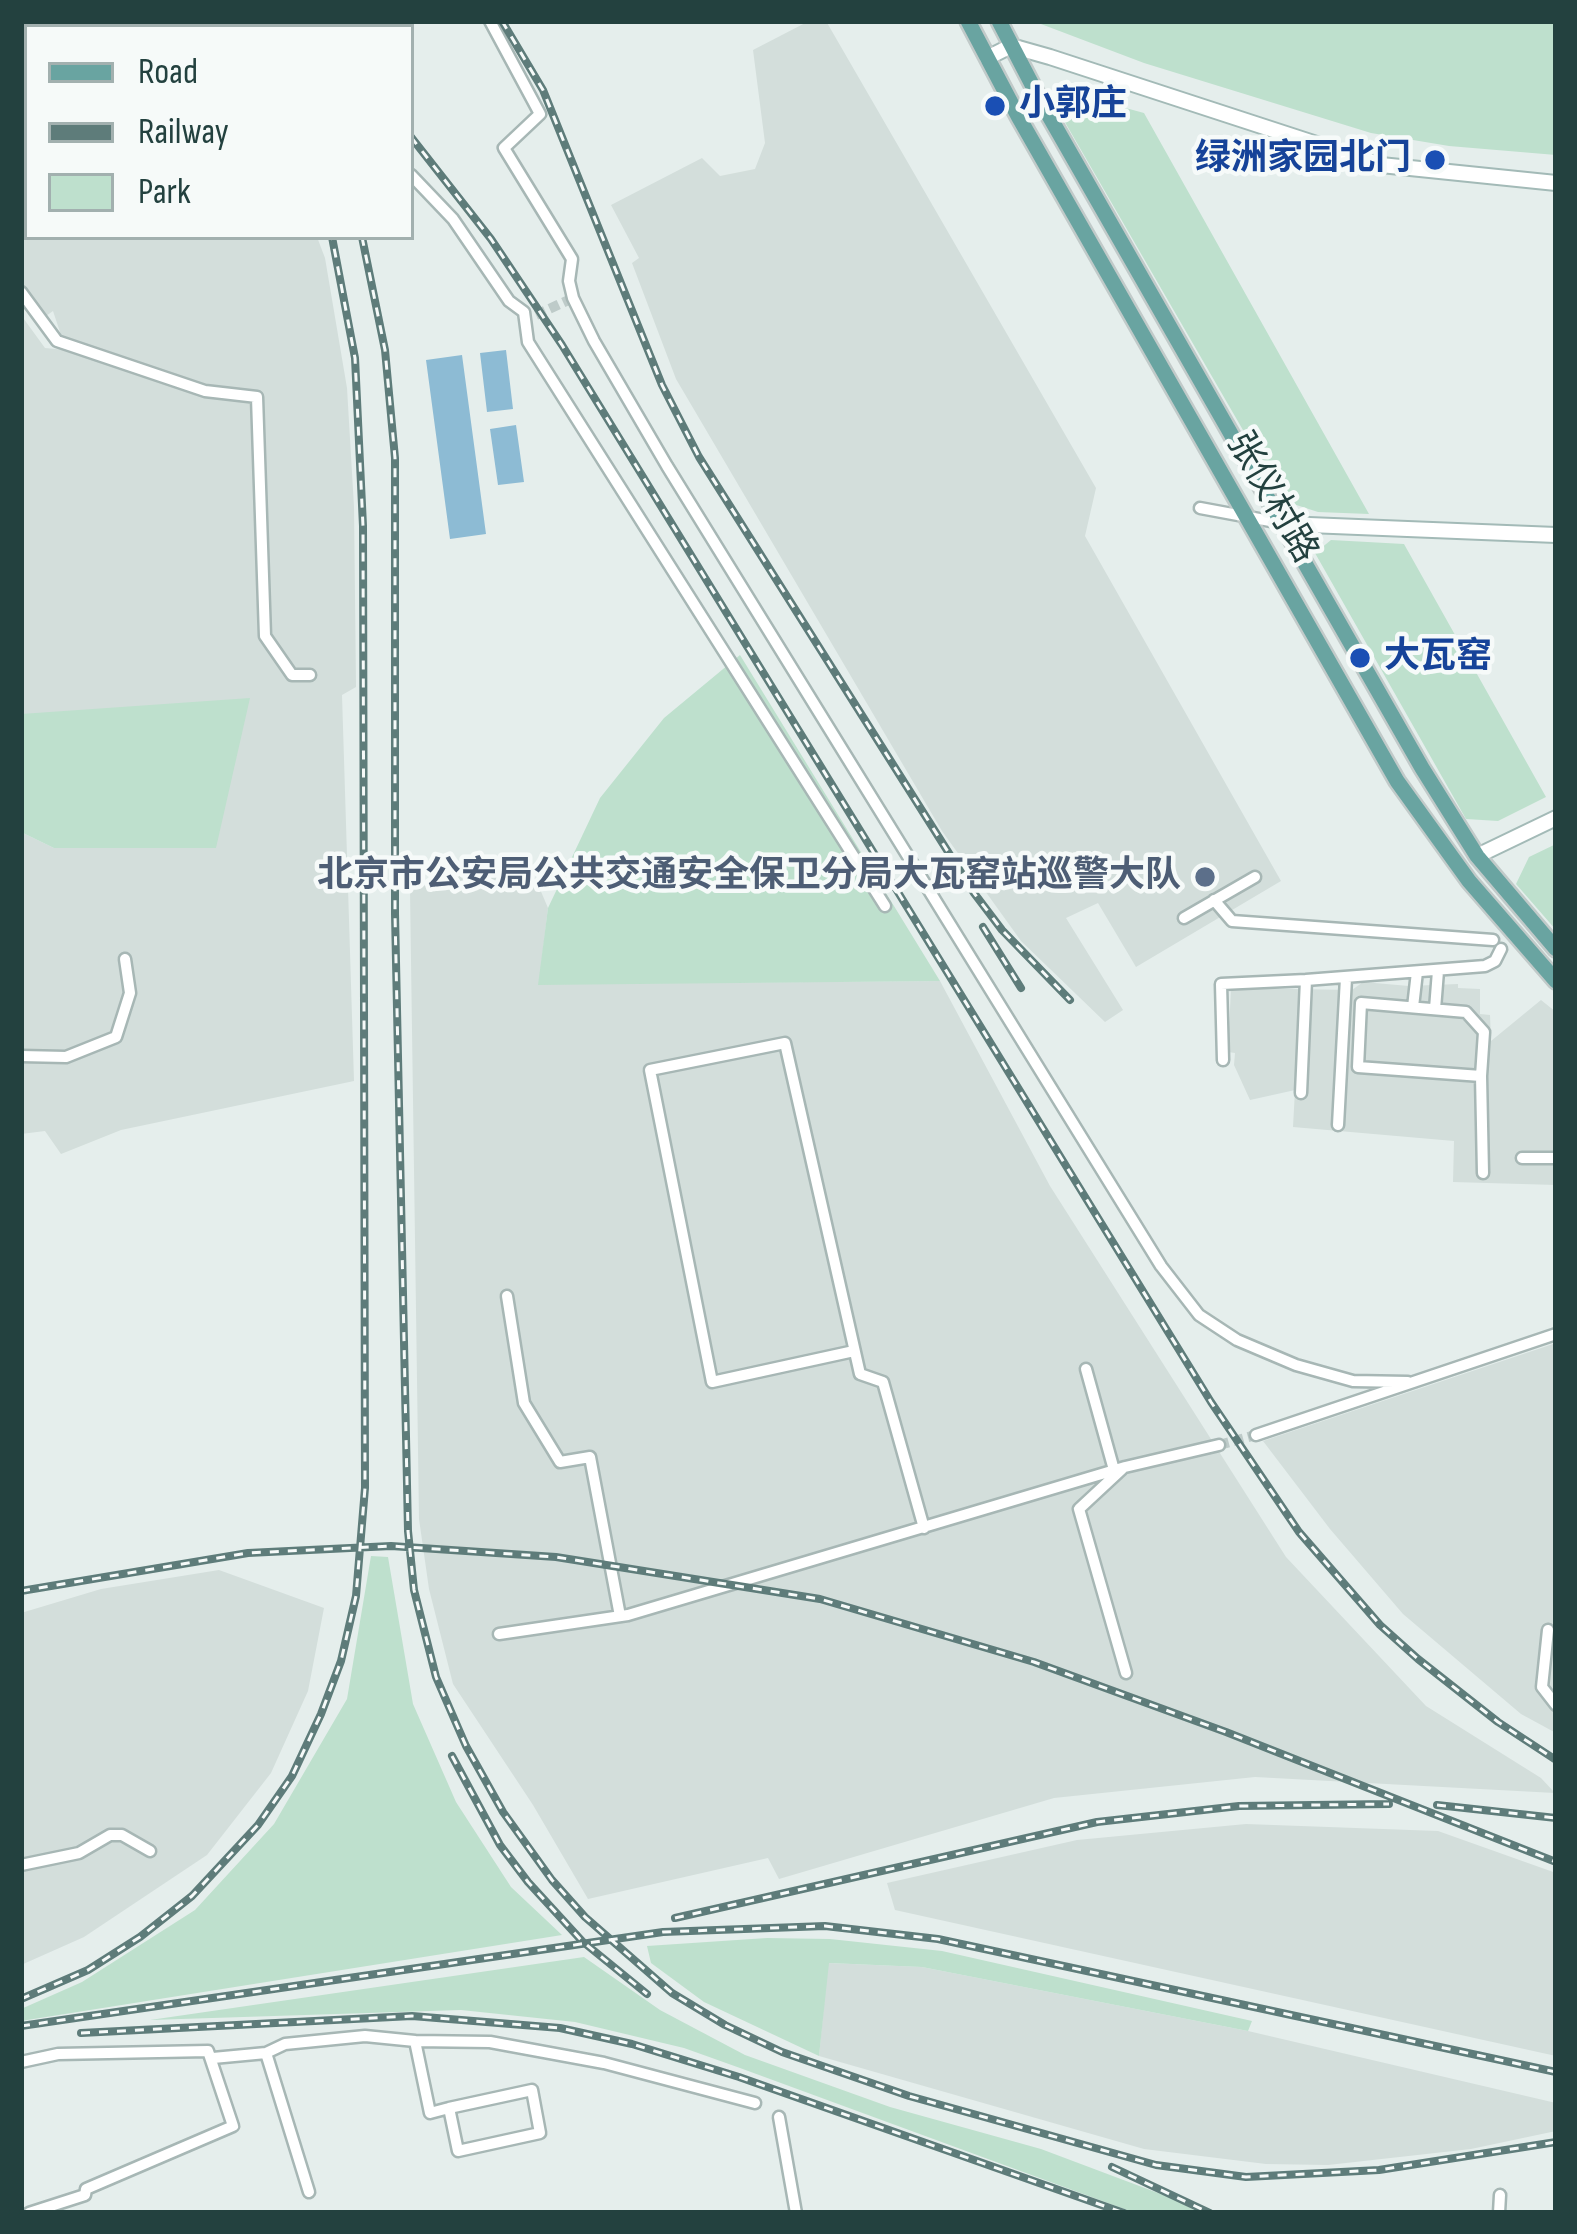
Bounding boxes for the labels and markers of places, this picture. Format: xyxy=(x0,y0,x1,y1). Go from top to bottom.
place label: 小郭庄 xyxy=(1019,84,1127,128)
marker: 小郭庄 xyxy=(982,93,1008,119)
place label: 绿洲家园北门 xyxy=(1195,138,1411,182)
marker: 绿洲家园北门 xyxy=(1422,147,1448,173)
place label: 大瓦窑 xyxy=(1384,636,1492,680)
marker: 大瓦窑 xyxy=(1347,645,1373,671)
place label: 北京市公安局公共交通安全保卫分局大瓦窑站巡警大队 xyxy=(317,855,1181,899)
marker: 北京市公安局公共交通安全保卫分局大瓦窑站巡警大队 xyxy=(1192,864,1218,890)

